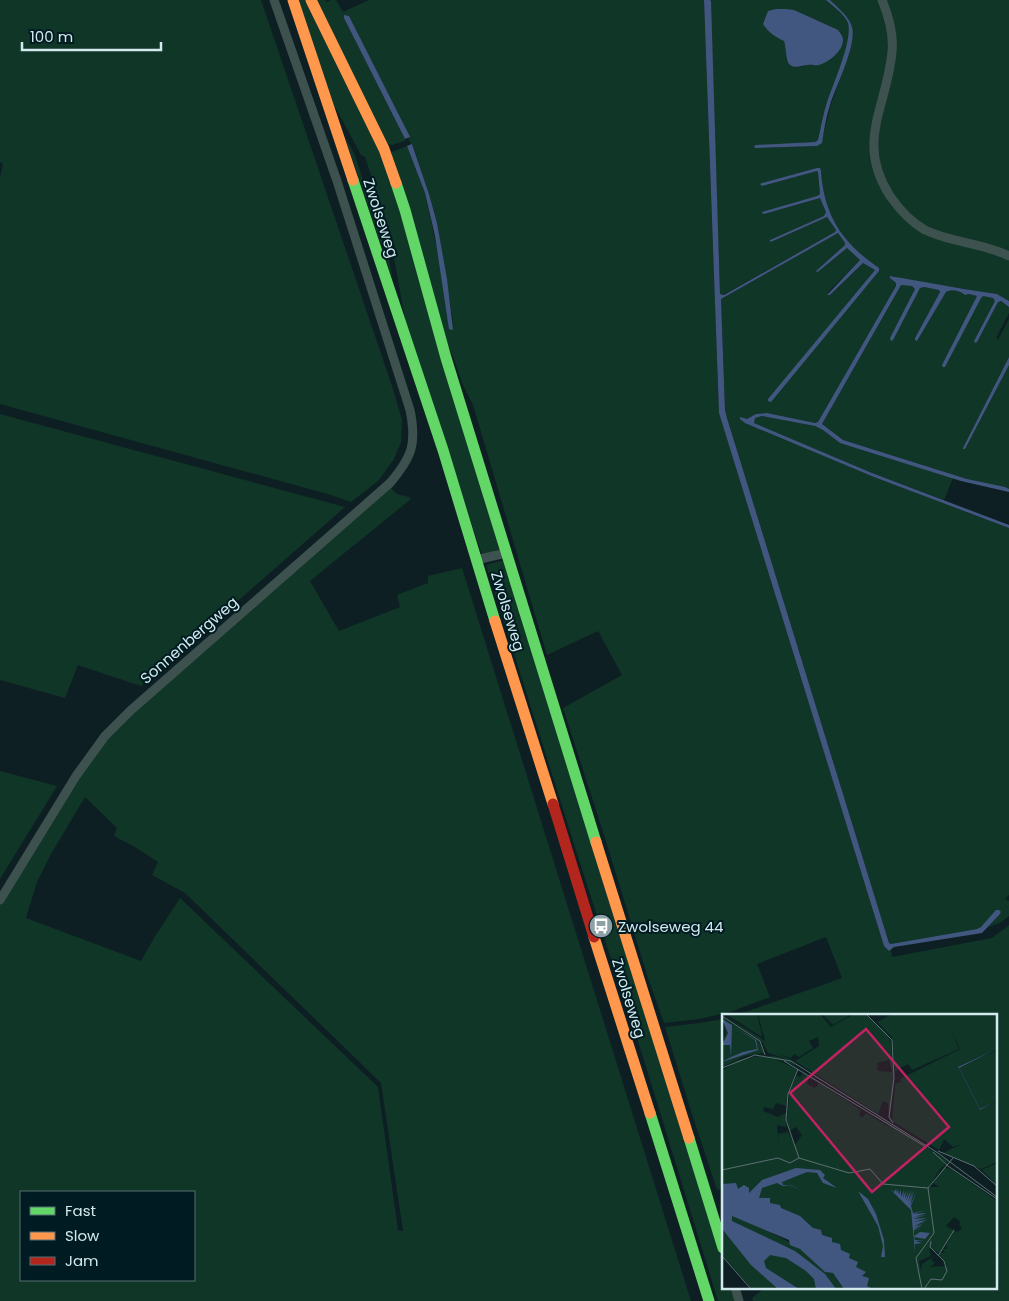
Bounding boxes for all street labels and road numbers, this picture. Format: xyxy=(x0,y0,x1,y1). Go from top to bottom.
street label: Zwolseweg xyxy=(358,175,404,261)
street label: Zwolseweg xyxy=(486,568,530,654)
street label: Sonnenbergweg xyxy=(136,592,242,688)
street label: Zwolseweg xyxy=(607,955,651,1041)

